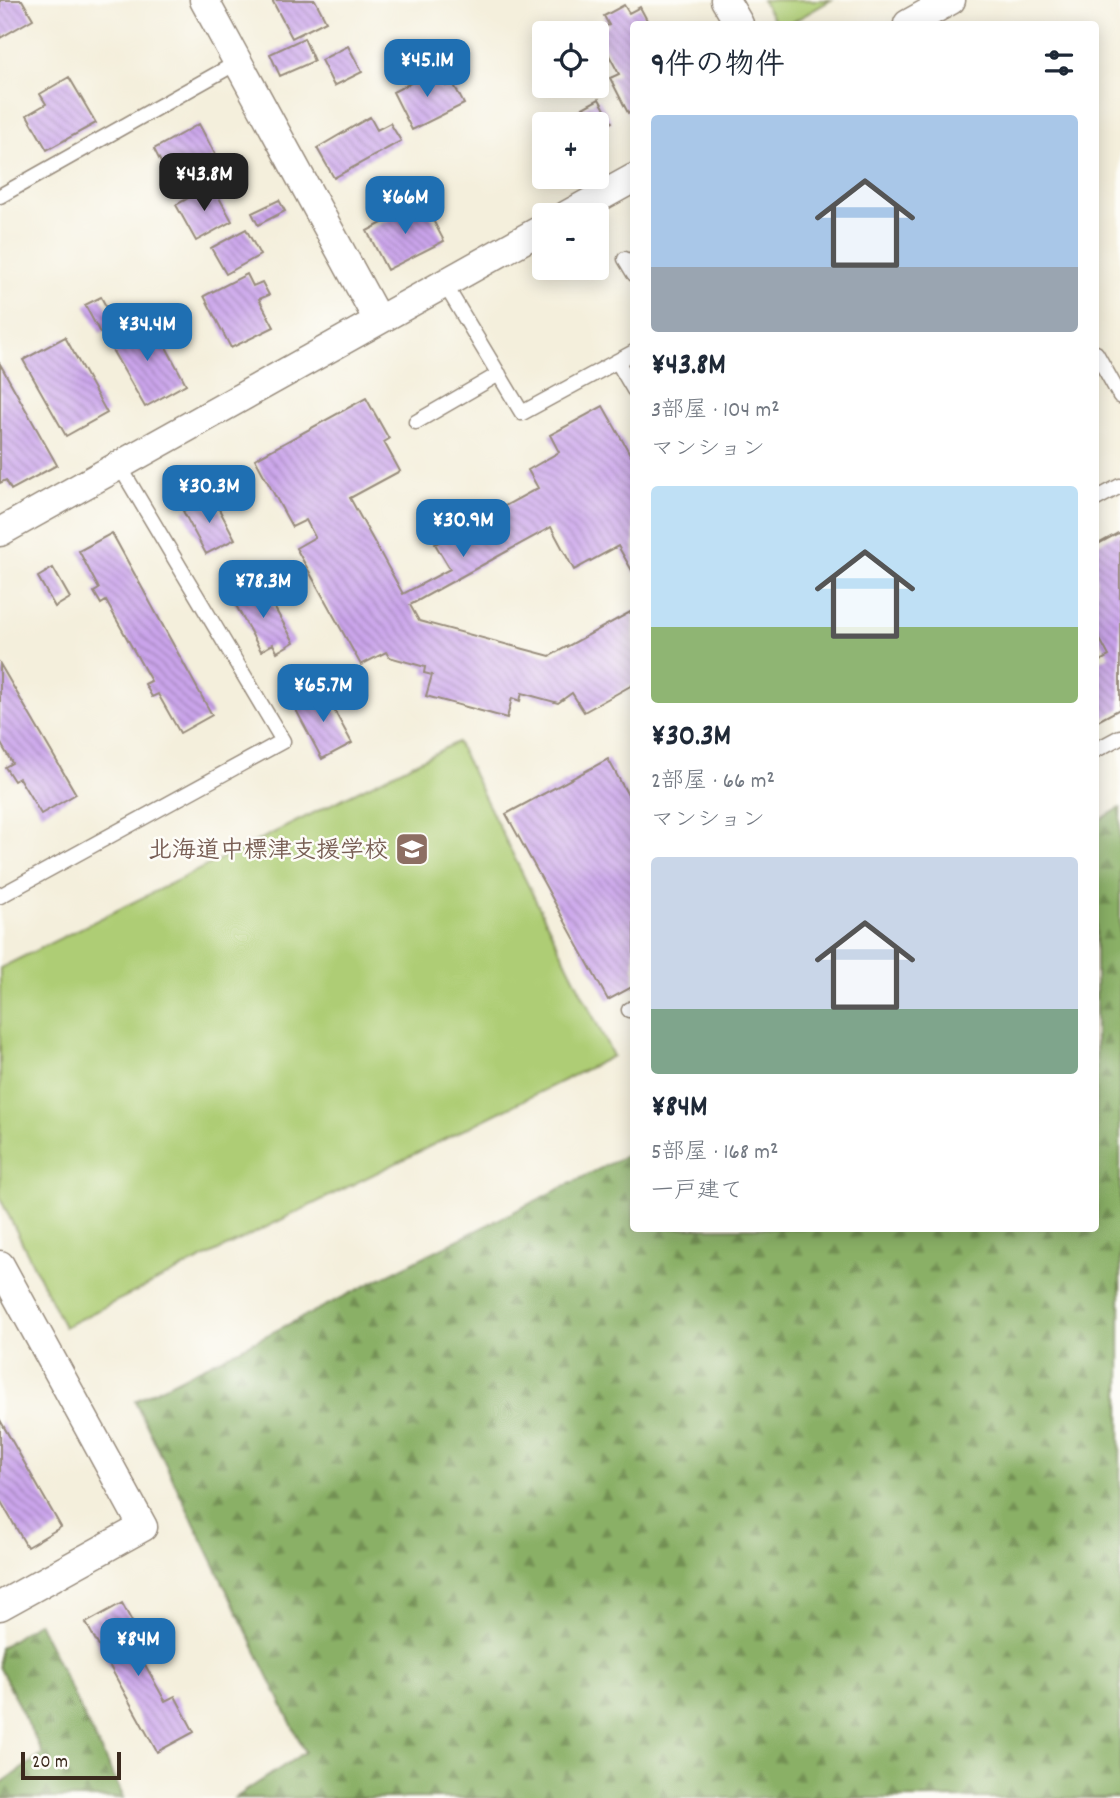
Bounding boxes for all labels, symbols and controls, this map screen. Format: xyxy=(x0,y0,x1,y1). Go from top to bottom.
map controls xyxy=(532,21,609,280)
button: locate xyxy=(532,21,609,98)
pin: ¥45.1M xyxy=(370,40,484,99)
icon: filters xyxy=(1040,44,1078,82)
text: ¥45.1M xyxy=(400,45,454,78)
text: 9件の物件 xyxy=(651,46,785,89)
button: + xyxy=(532,112,609,189)
pin: ¥43.8M xyxy=(147,154,261,213)
text: ¥43.8M xyxy=(175,159,233,192)
icon: home xyxy=(802,160,928,286)
pin: ¥66M xyxy=(364,176,446,236)
text: ¥66M xyxy=(381,182,429,215)
button: − xyxy=(532,203,609,280)
pin: ¥34.4M xyxy=(90,304,204,363)
text: ¥34.4M xyxy=(118,309,176,342)
text: ¥43.8M xyxy=(651,346,726,389)
text: 3部屋 · 104 m² xyxy=(651,395,780,428)
text: マンション xyxy=(651,434,765,467)
pin: ¥30.3M xyxy=(152,466,266,525)
text: ¥30.3M xyxy=(178,471,240,504)
pin: ¥30.9M xyxy=(406,500,520,559)
text: ¥30.9M xyxy=(432,505,494,538)
icon: home xyxy=(802,531,928,657)
pin: ¥78.3M xyxy=(206,560,320,620)
text: ¥78.3M xyxy=(235,566,291,599)
pin: ¥65.7M xyxy=(266,664,380,724)
text: ¥65.7M xyxy=(293,670,353,703)
text: ¥30.3M xyxy=(651,717,731,760)
text: 2部屋 · 66 m² xyxy=(651,766,775,799)
text: マンション xyxy=(651,805,765,838)
school or university icon: 北海道中標津支援学校 xyxy=(393,830,431,868)
place label: 北海道中標津支援学校 xyxy=(148,835,388,869)
icon: home xyxy=(802,902,928,1028)
text: ¥84M xyxy=(651,1088,708,1131)
text: 5部屋 · 168 m² xyxy=(651,1137,778,1170)
text: 一戸建て xyxy=(651,1176,743,1209)
pin: ¥84M xyxy=(97,1618,179,1678)
text: ¥84M xyxy=(116,1624,160,1657)
scale bar xyxy=(21,1749,121,1781)
text: 20 m xyxy=(32,1750,68,1777)

